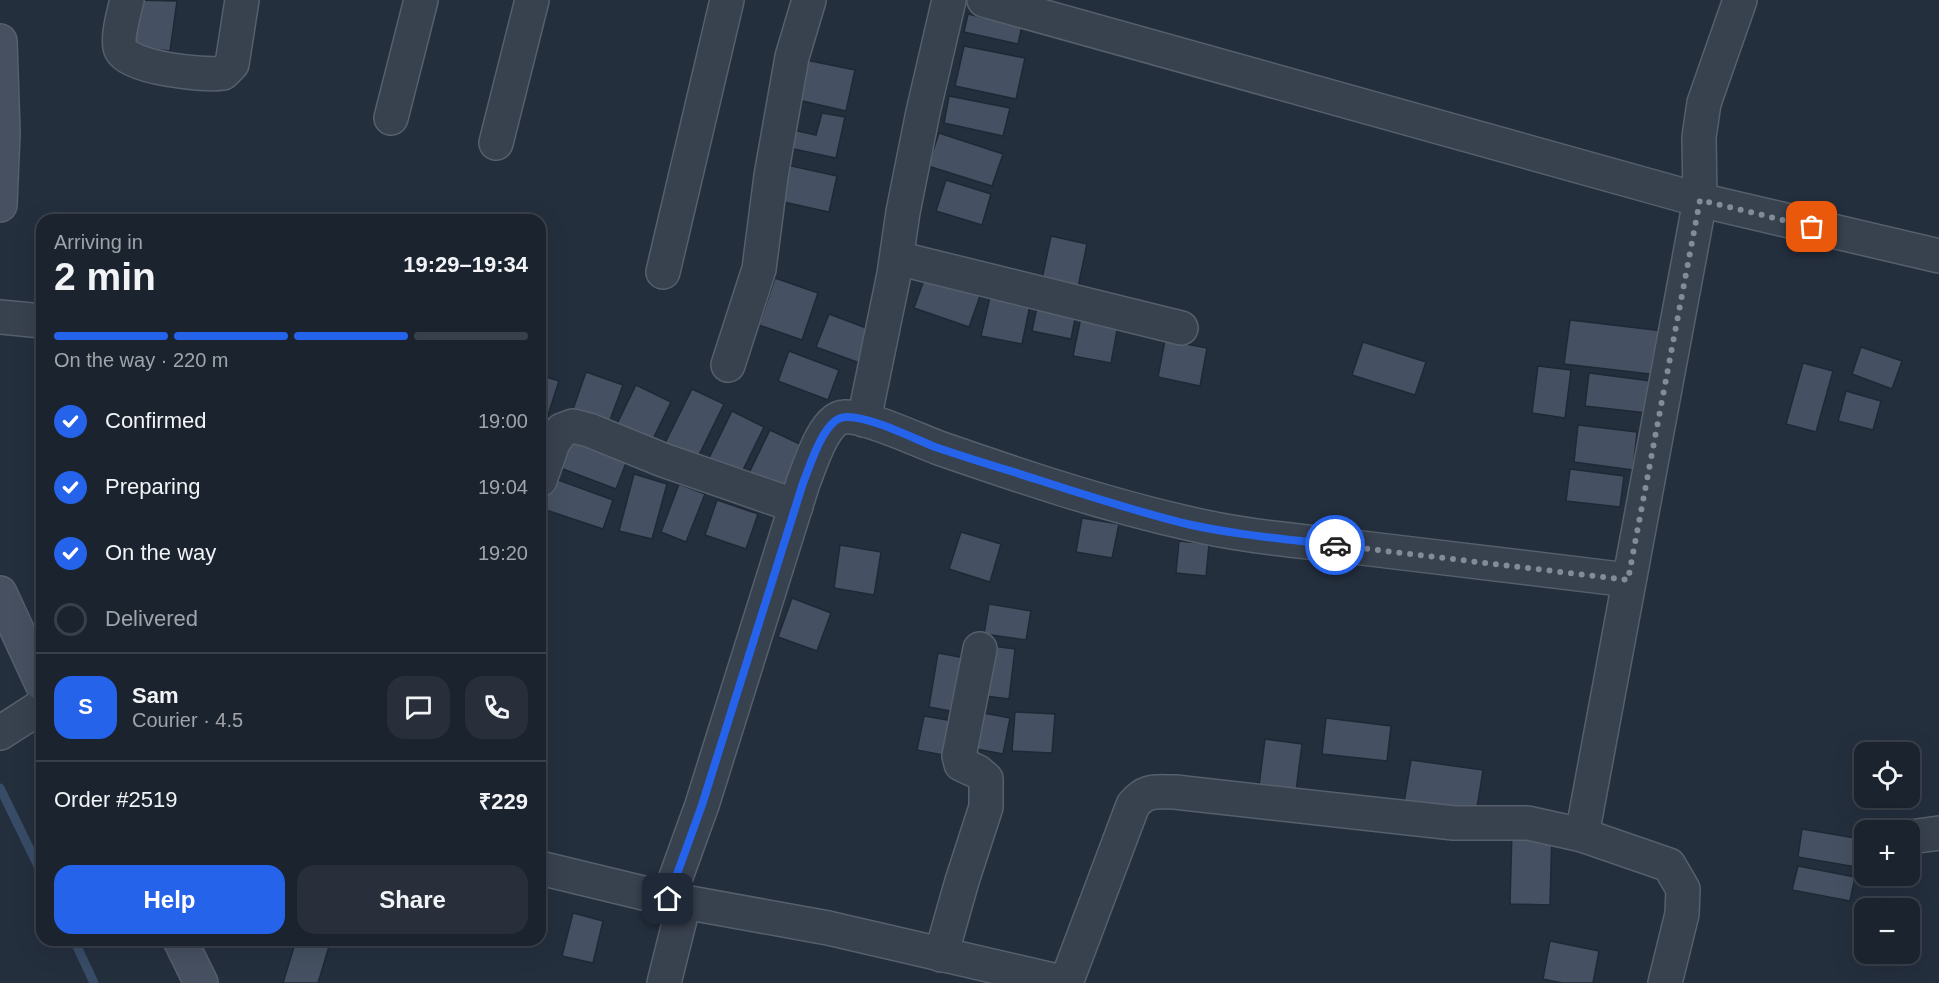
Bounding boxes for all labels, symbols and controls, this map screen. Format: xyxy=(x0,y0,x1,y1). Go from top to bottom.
pin xyxy=(1786,201,1837,252)
icon: bag xyxy=(1795,210,1828,243)
text: Arriving in xyxy=(54,231,143,253)
text: 19:29–19:34 xyxy=(403,252,528,277)
text: 2 min xyxy=(54,255,156,298)
text: On the way · 220 m xyxy=(54,349,229,371)
icon: check xyxy=(54,405,87,438)
text: Confirmed xyxy=(105,408,206,433)
text: 19:00 xyxy=(478,410,528,432)
icon: check xyxy=(54,471,87,504)
text: Preparing xyxy=(105,474,200,499)
text: 19:04 xyxy=(478,476,528,498)
courier xyxy=(1305,515,1365,575)
icon: car xyxy=(1319,529,1352,562)
icon: check xyxy=(54,537,87,570)
text: On the way xyxy=(105,540,216,565)
text: 19:20 xyxy=(478,542,528,564)
text: Delivered xyxy=(105,606,198,631)
button: chat xyxy=(387,676,450,739)
button: phone xyxy=(465,676,528,739)
text: Sam xyxy=(132,683,178,708)
text: S xyxy=(78,694,93,719)
text: Courier · 4.5 xyxy=(132,709,243,731)
map controls xyxy=(1854,742,1920,964)
button: locate xyxy=(1854,742,1920,808)
text: Order #2519 xyxy=(54,787,178,812)
text: ₹229 xyxy=(479,789,528,814)
button: + xyxy=(1854,820,1920,886)
button: Help xyxy=(54,865,285,934)
button: Share xyxy=(297,865,528,934)
pin xyxy=(642,873,693,924)
icon: home xyxy=(651,882,684,915)
button: − xyxy=(1854,898,1920,964)

